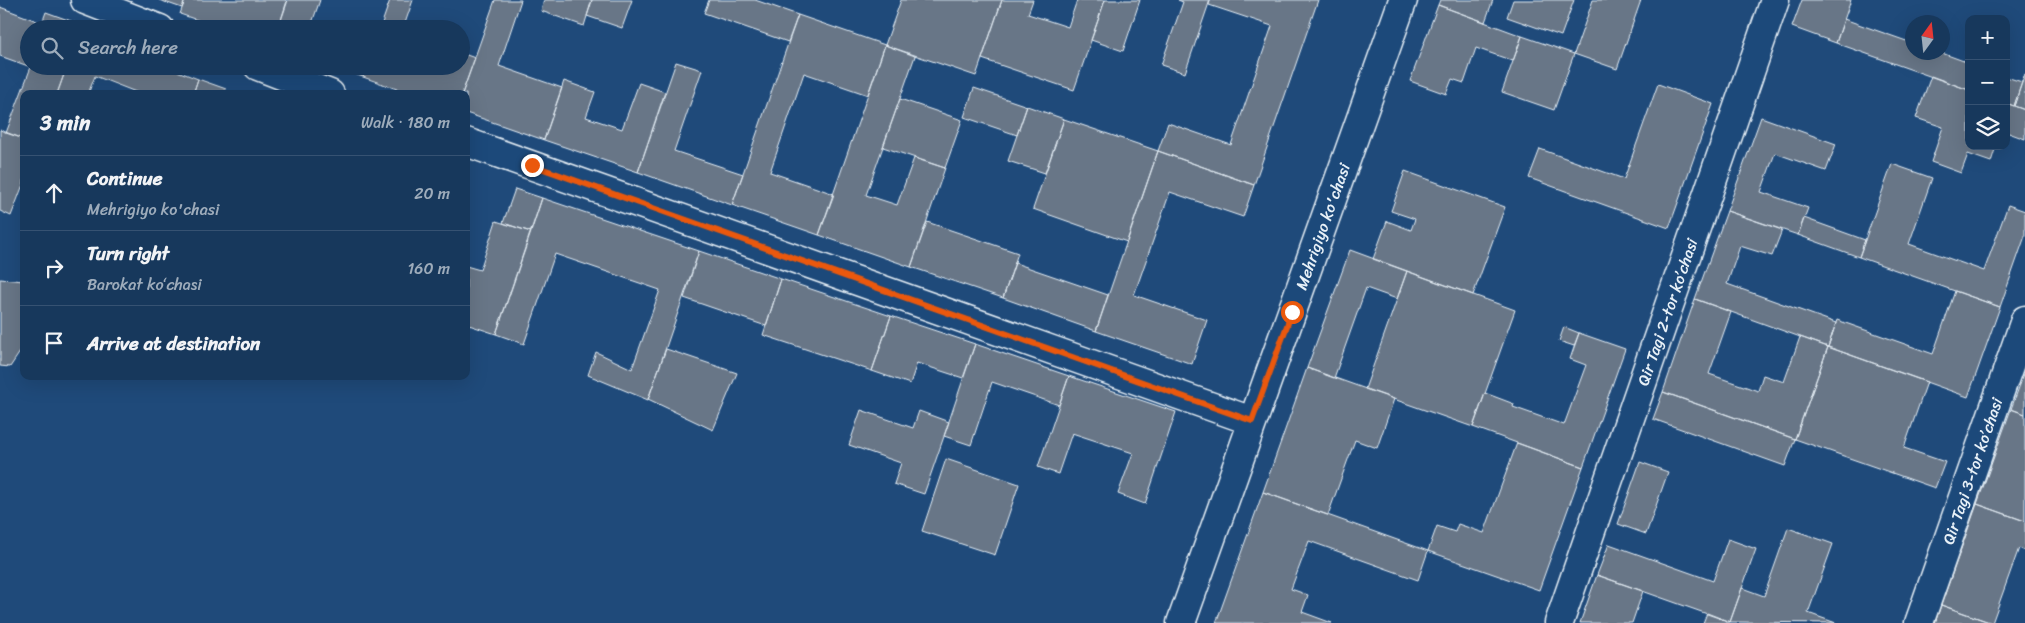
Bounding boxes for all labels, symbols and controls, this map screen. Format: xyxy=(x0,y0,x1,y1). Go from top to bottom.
north arrow xyxy=(1905,15,1950,60)
map controls xyxy=(1965,15,2010,150)
button: + xyxy=(1965,15,2010,60)
search box xyxy=(20,20,470,75)
text: Search here xyxy=(78,31,178,64)
icon: search xyxy=(38,34,66,62)
button: − xyxy=(1965,60,2010,105)
text: 3 min xyxy=(40,104,90,142)
button: layers xyxy=(1965,105,2010,150)
text: Walk · 180 m xyxy=(361,108,450,137)
route end xyxy=(521,154,544,177)
street label: Mehrigiyo ko'chasi xyxy=(1287,159,1359,294)
text: Continue xyxy=(87,162,163,195)
icon: ahead xyxy=(40,179,68,207)
text: 20 m xyxy=(414,179,450,208)
text: Mehrigiyo ko'chasi xyxy=(87,195,220,224)
street label: Qir Tagi 2-tor koʼchasi xyxy=(1629,234,1706,390)
text: Turn right xyxy=(87,237,169,270)
icon: right xyxy=(40,254,68,282)
text: 160 m xyxy=(407,254,450,283)
text: Barokat koʻchasi xyxy=(87,270,202,299)
route start xyxy=(1281,301,1304,324)
text: Arrive at destination xyxy=(87,327,260,360)
icon: arrive xyxy=(40,329,68,357)
street label: Qir Tagi 3-tor koʼchasi xyxy=(1934,393,2011,548)

